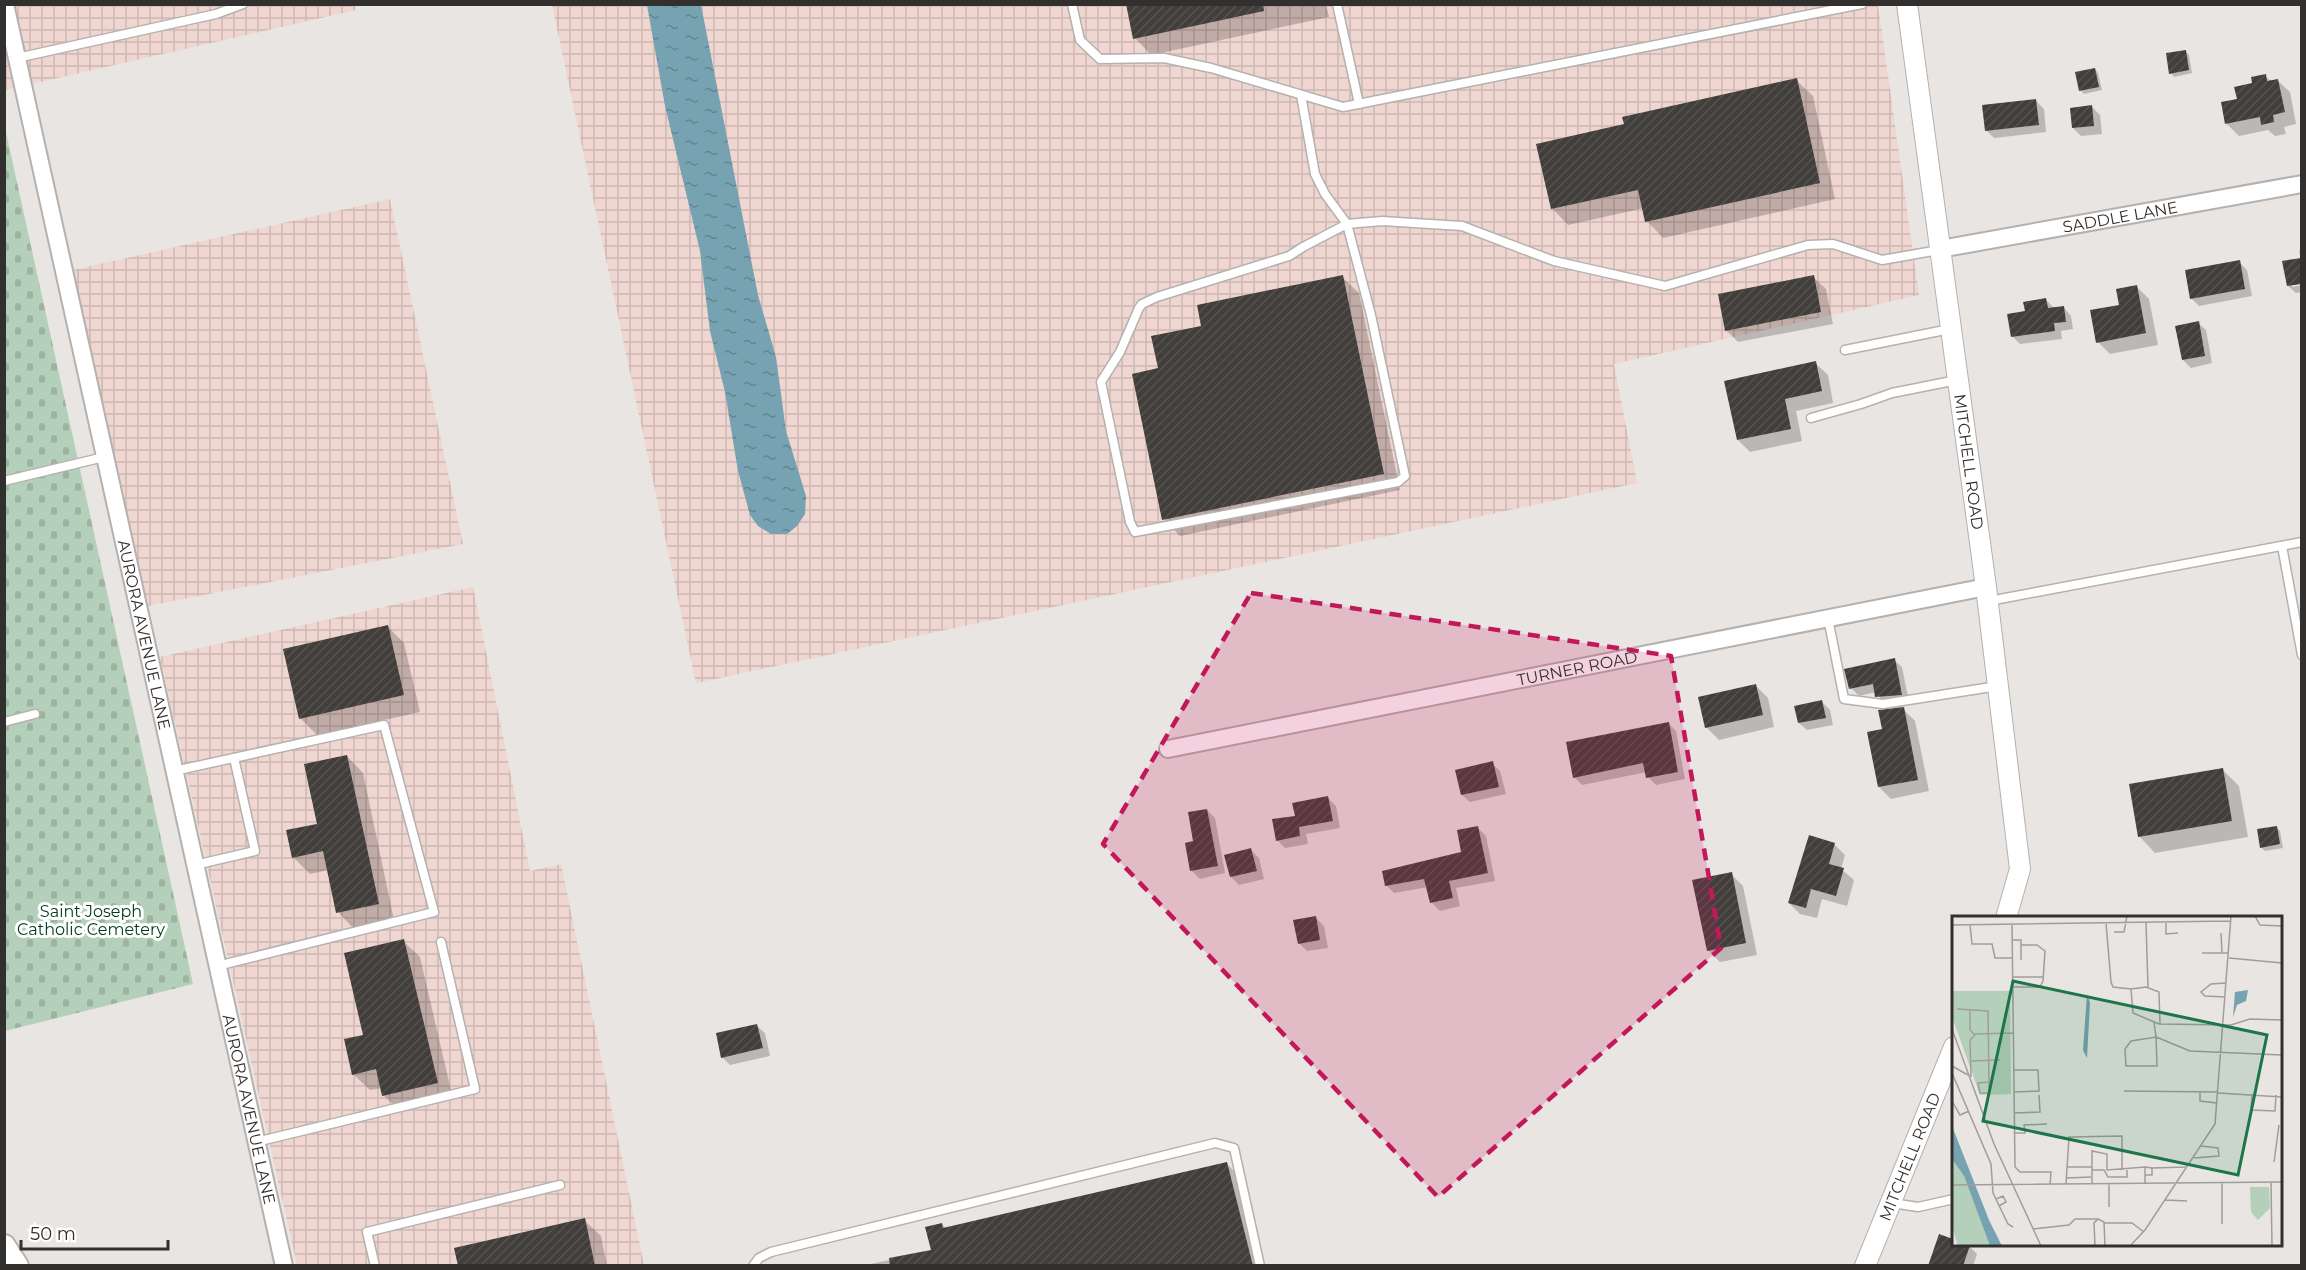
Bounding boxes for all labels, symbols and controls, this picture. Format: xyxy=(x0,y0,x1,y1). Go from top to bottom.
street label: SADDLE LANE xyxy=(2061,197,2179,236)
street label: MITCHELL ROAD xyxy=(1950,393,1988,531)
street label: AURORA AVENUE LANE xyxy=(114,538,175,732)
street label: TURNER ROAD xyxy=(1515,647,1639,689)
park label: Saint Joseph Catholic Cemetery xyxy=(17,902,165,939)
inset map xyxy=(1952,916,2282,1246)
street label: AURORA AVENUE LANE xyxy=(219,1013,280,1206)
street label: MITCHELL ROAD xyxy=(1875,1090,1944,1224)
scale bar xyxy=(21,1213,168,1251)
text: 50 m xyxy=(30,1223,76,1245)

